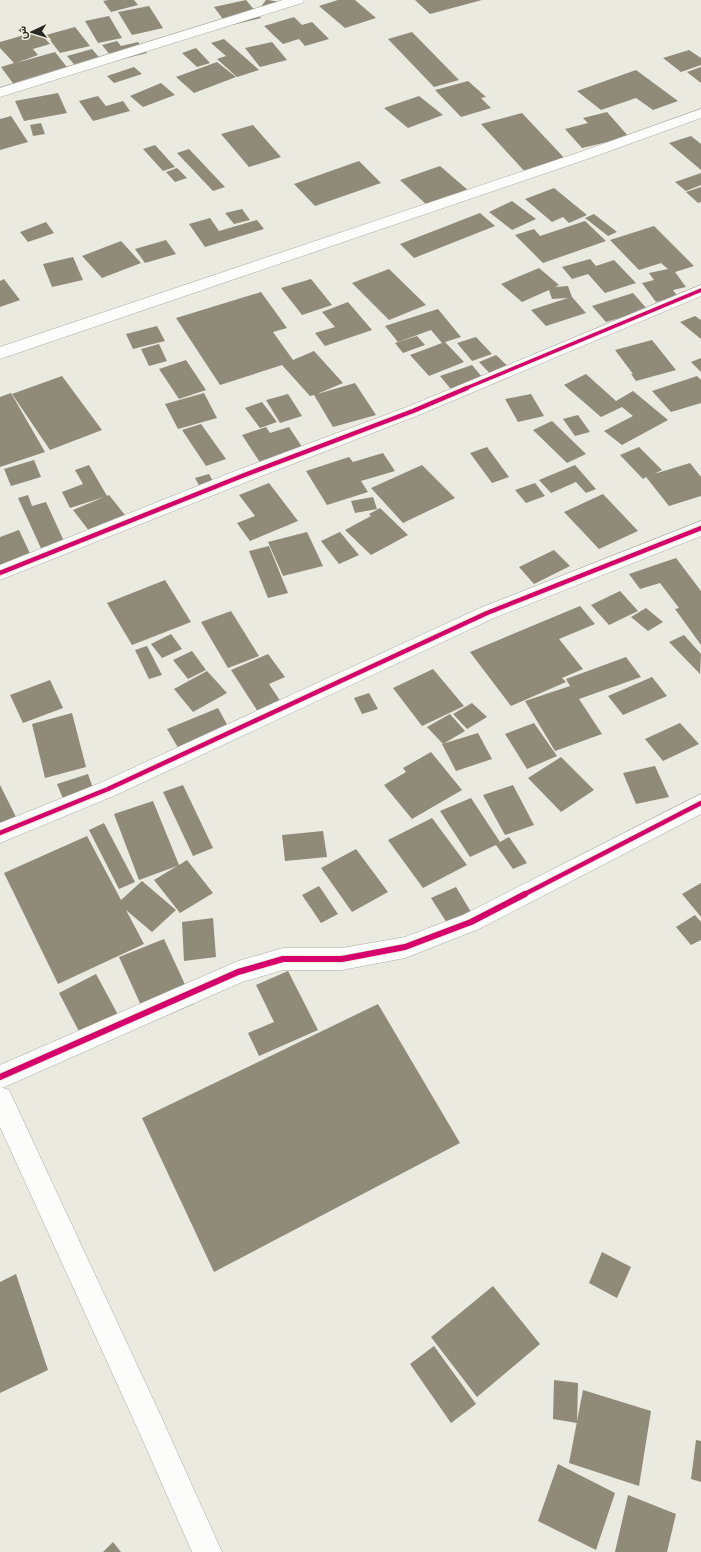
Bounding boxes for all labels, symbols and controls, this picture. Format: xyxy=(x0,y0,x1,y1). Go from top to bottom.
north arrow xyxy=(12,12,52,52)
text: ش xyxy=(16,26,29,40)

